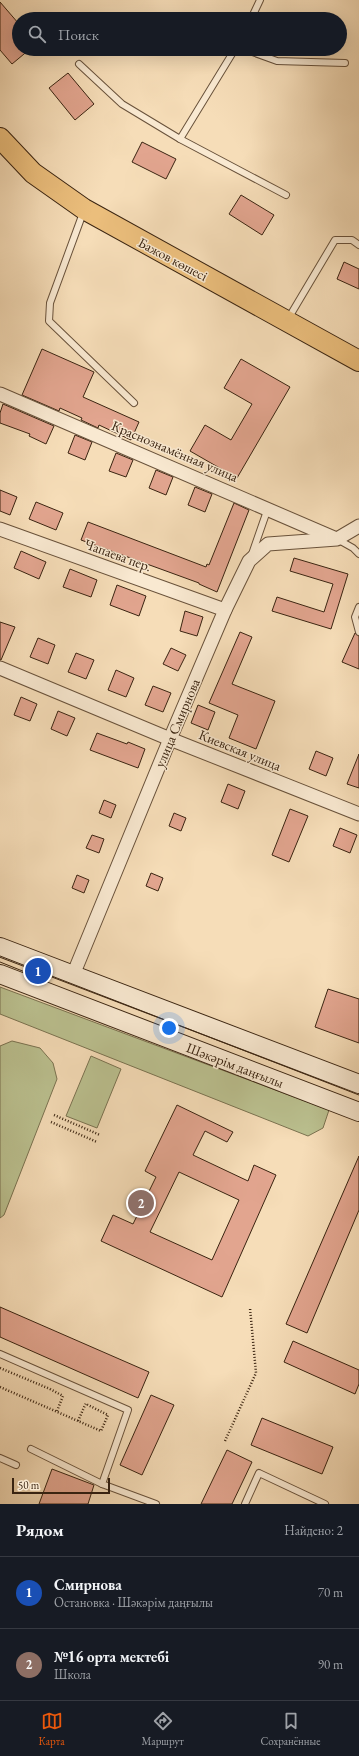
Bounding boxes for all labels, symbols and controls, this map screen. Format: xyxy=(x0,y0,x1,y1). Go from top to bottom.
search box xyxy=(12,12,347,56)
icon: search xyxy=(26,23,48,45)
text: Поиск xyxy=(58,25,99,44)
street label: Бажов көшесі xyxy=(135,233,211,285)
street label: Краснознамённая улица xyxy=(109,416,241,486)
street label: Чапаева пер. xyxy=(82,535,154,575)
street label: улица Смирнова xyxy=(150,676,204,770)
street label: Киевская улица xyxy=(196,725,284,775)
pin: 1 xyxy=(25,956,51,986)
your location xyxy=(159,1018,179,1038)
street label: Шәкәрім даңғылы xyxy=(184,1038,287,1092)
pin: 2 xyxy=(128,1188,154,1218)
scale bar xyxy=(12,1476,110,1495)
text: 50 m xyxy=(18,1478,39,1492)
text: Рядом xyxy=(16,1519,64,1541)
text: Найдено: 2 xyxy=(284,1522,343,1539)
text: Смирнова xyxy=(54,1575,122,1594)
text: 1 xyxy=(26,1584,32,1601)
text: 70 m xyxy=(318,1584,343,1601)
text: Остановка · Шәкәрім даңғылы xyxy=(54,1594,213,1611)
text: №16 орта мектебі xyxy=(54,1647,169,1666)
text: 2 xyxy=(26,1656,32,1673)
text: 90 m xyxy=(318,1656,343,1673)
text: Школа xyxy=(54,1666,91,1683)
tab: Карта xyxy=(38,1710,65,1748)
tab: Маршрут xyxy=(142,1710,184,1748)
tab: Сохранённые xyxy=(261,1710,321,1748)

